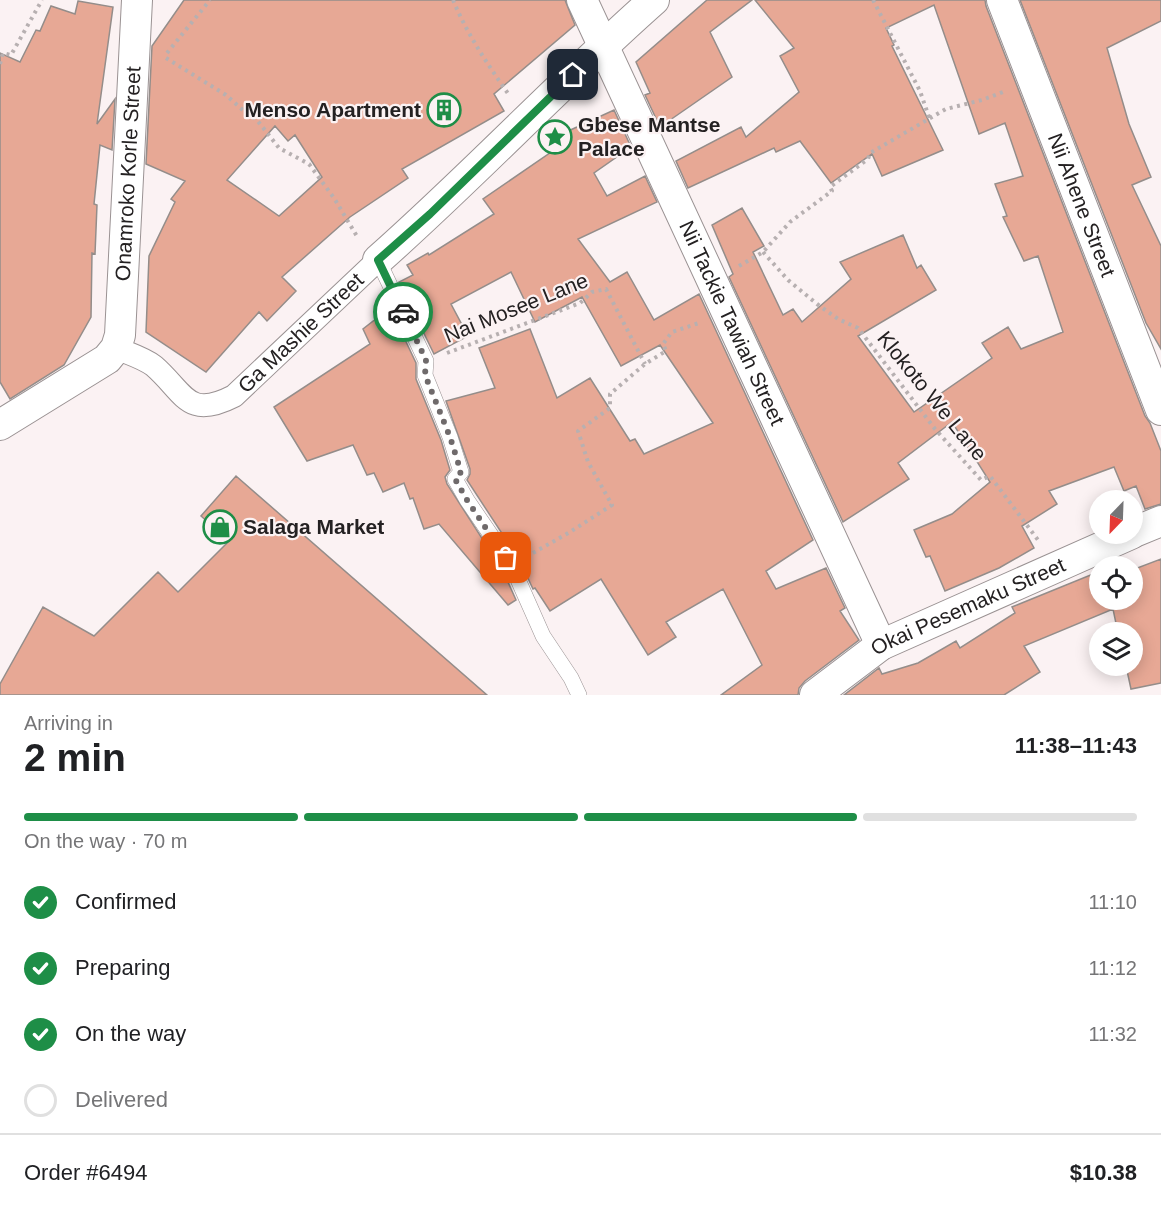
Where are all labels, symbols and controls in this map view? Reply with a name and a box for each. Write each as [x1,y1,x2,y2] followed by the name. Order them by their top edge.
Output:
[547,49,598,100] pin
[556,58,589,91] icon: home
[111,66,145,282] street label: Onamroko Korle Street
[426,92,462,128] building icon: Menso Apartment
[244,98,421,121] place label: Menso Apartment
[578,113,720,160] place label: Gbese Mantse Palace
[537,119,573,155] place icon: Gbese Mantse Palace
[1044,130,1120,280] street label: Nii Ahene Street
[675,217,789,429] street label: Nii Tackie Tawiah Street
[233,268,368,397] street label: Ga Mashie Street
[441,268,591,347] street label: Nai Mosee Lane
[373,282,433,342] courier
[387,296,420,329] icon: car
[873,326,992,465] street label: Klokoto We Lane
[1089,490,1143,544] north arrow
[1089,490,1143,676] map controls
[202,509,238,545] shop icon: Salaga Market
[243,515,384,538] place label: Salaga Market
[480,532,531,583] pin
[489,541,522,574] icon: bag
[866,553,1069,660] street label: Okai Pesemaku Street
[1089,556,1143,610] button: locate
[1089,622,1143,676] button: layers
[24,712,113,734] text: Arriving in
[1015,733,1137,758] text: 11:38–11:43
[24,736,126,779] text: 2 min
[24,830,187,852] text: On the way · 70 m
[24,886,57,919] icon: check
[75,889,176,914] text: Confirmed
[1088,891,1137,913] text: 11:10
[24,952,57,985] icon: check
[75,955,170,980] text: Preparing
[1088,957,1137,979] text: 11:12
[24,1018,57,1051] icon: check
[75,1021,186,1046] text: On the way
[1088,1023,1137,1045] text: 11:32
[75,1087,168,1112] text: Delivered
[24,1160,148,1185] text: Order #6494
[1070,1160,1137,1185] text: $10.38

